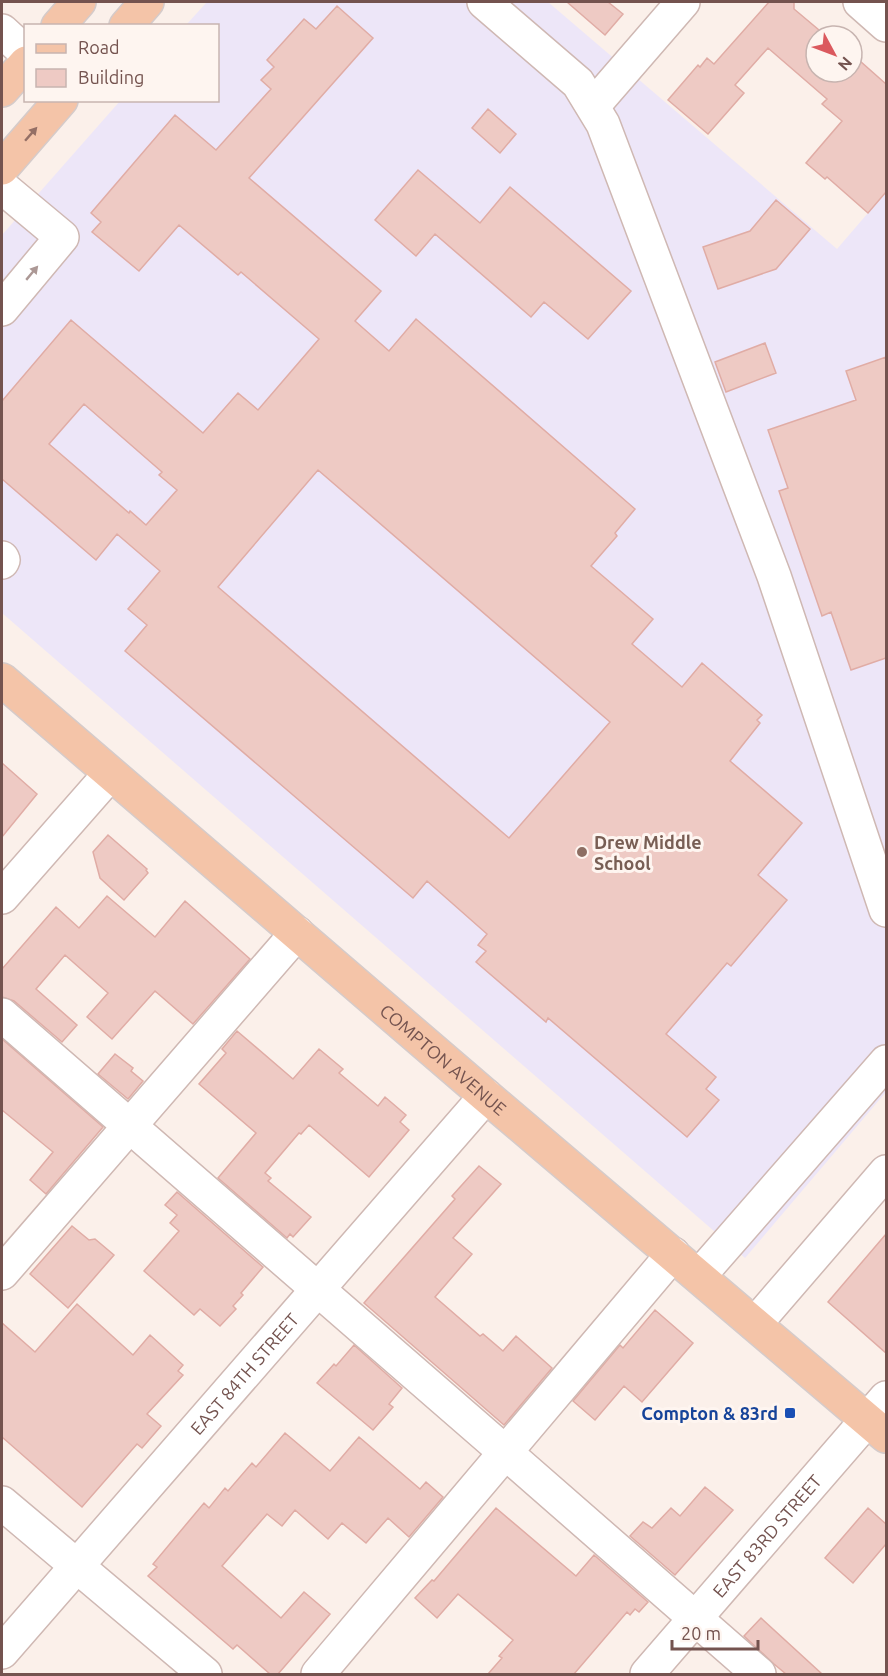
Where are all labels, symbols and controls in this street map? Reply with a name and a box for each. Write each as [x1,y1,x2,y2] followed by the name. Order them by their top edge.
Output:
[24,24,219,102] legend
[804,24,864,84] north arrow
[78,37,120,57] text: Road
[835,53,856,74] text: N
[78,67,144,87] text: Building
[24,127,37,142] one-way arrow
[25,266,38,281] one-way arrow
[594,832,702,873] place label: Drew Middle School
[575,845,589,859] marker: Drew Middle School
[376,1000,510,1119] street label: COMPTON AVENUE
[186,1309,302,1438] street label: EAST 84TH STREET
[641,1403,778,1423] place label: Compton & 83rd
[783,1406,797,1420] marker: Compton & 83rd
[708,1470,825,1601] street label: EAST 83RD STREET
[672,1613,758,1651] scale bar
[681,1623,721,1643] text: 20 m

